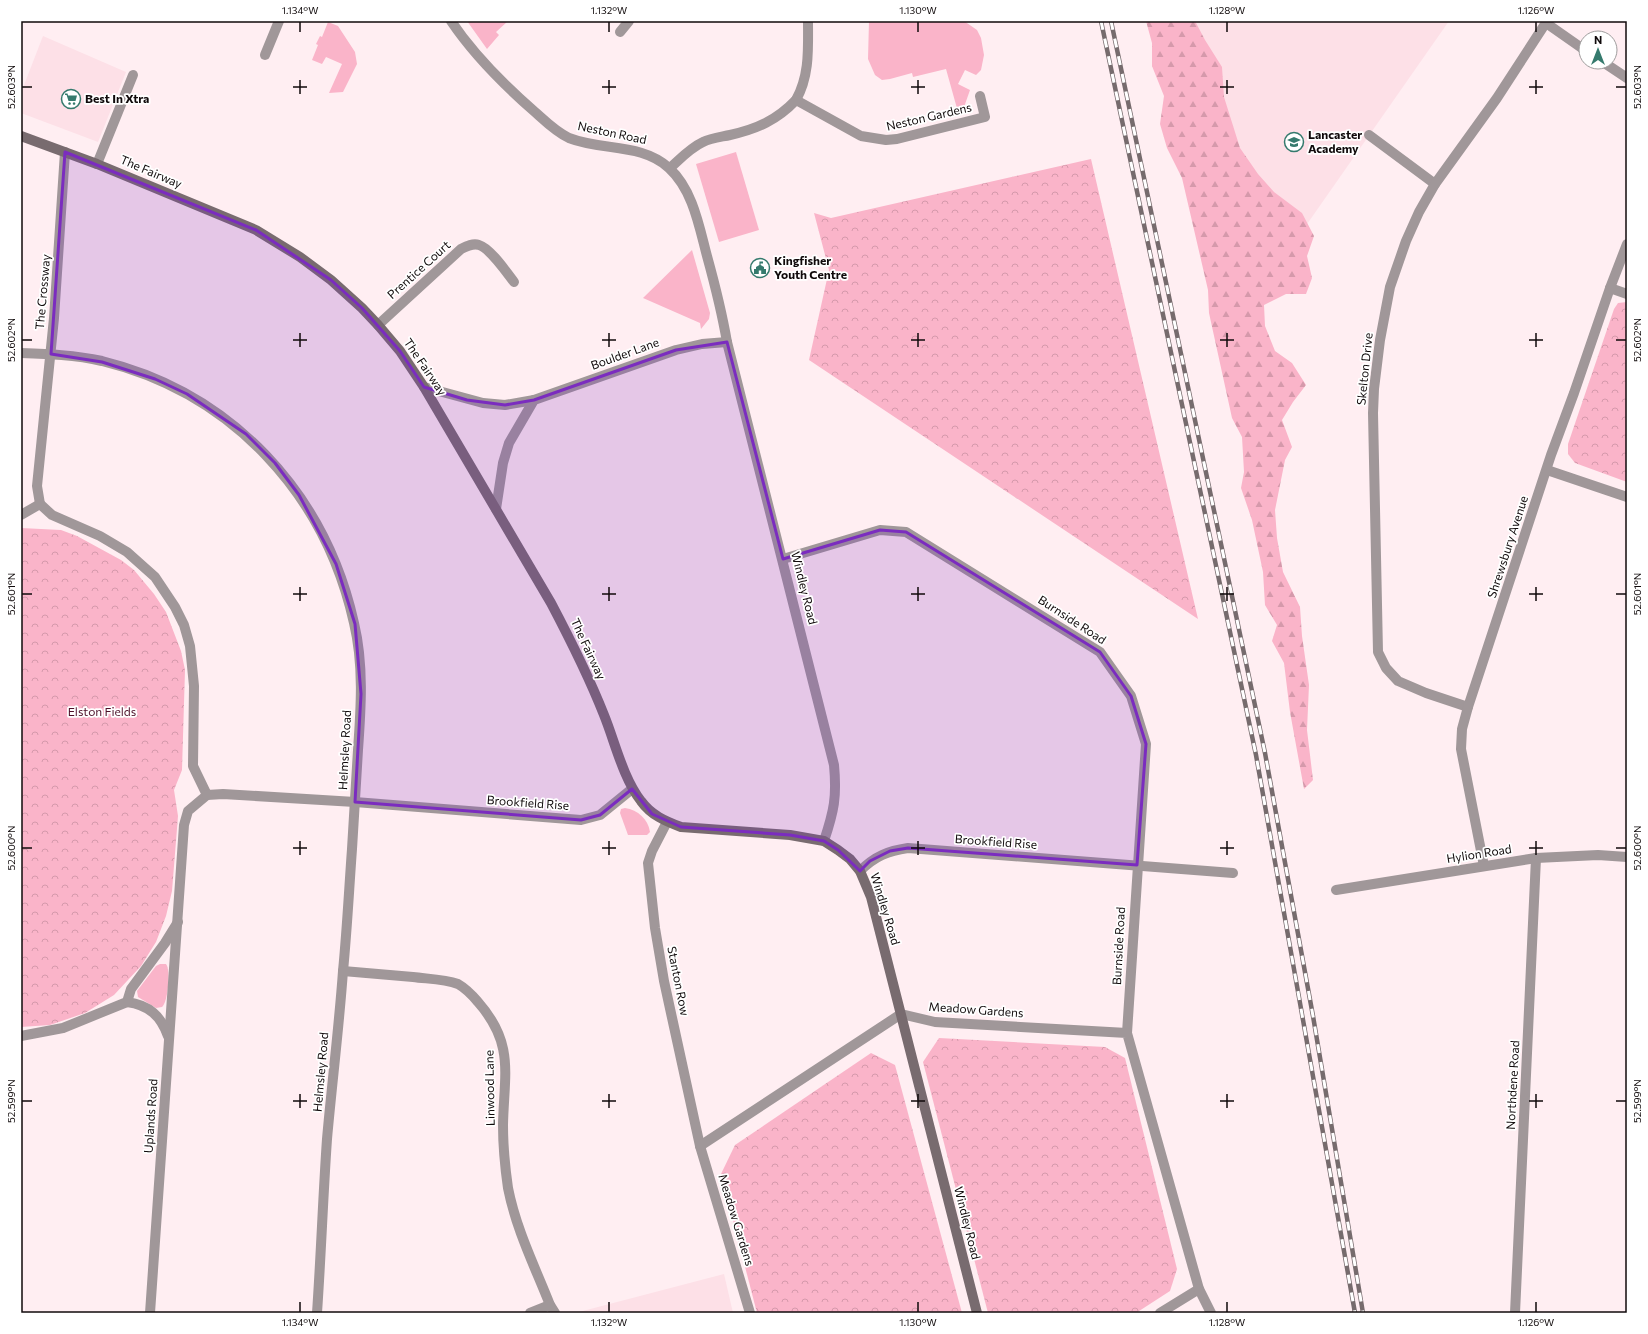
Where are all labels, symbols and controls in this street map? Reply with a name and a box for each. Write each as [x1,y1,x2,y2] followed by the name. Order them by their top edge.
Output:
[282,4,318,16] text: 1.134°W
[591,4,627,16] text: 1.132°W
[899,4,937,16] text: 1.130°W
[1209,4,1245,16] text: 1.128°W
[1518,4,1554,16] text: 1.126°W
[1578,30,1618,70] north arrow
[1594,33,1602,46] text: N
[5,65,17,109] text: 52.603°N
[1631,65,1643,109] text: 52.603°N
[60,88,82,110] supermarket icon: Best In Xtra
[85,91,149,105] place label: Best In Xtra
[885,99,973,133] street label: Neston Gardens
[577,118,648,146] street label: Neston Road
[1308,127,1362,155] place label: Lancaster Academy
[1283,131,1305,153] school or university icon: Lancaster Academy
[118,152,184,190] street label: The Fairway
[384,237,453,301] street label: Prentice Court
[774,253,847,281] place label: Kingfisher Youth Centre
[32,254,52,330] street label: The Crossway
[749,257,771,279] public building icon: Kingfisher Youth Centre
[5,318,17,362] text: 52.602°N
[1631,318,1643,362] text: 52.602°N
[1353,332,1375,406] street label: Skelton Drive
[589,334,661,372] street label: Boulder Lane
[402,335,450,398] street label: The Fairway
[1484,494,1530,600] street label: Shrewsbury Avenue
[789,550,821,626] street label: Windley Road
[5,573,17,615] text: 52.601°N
[1631,573,1643,615] text: 52.601°N
[1036,592,1109,646] street label: Burnside Road
[569,616,609,681] street label: The Fairway
[68,704,136,718] park label: Elston Fields
[335,710,353,790] street label: Helmsley Road
[486,792,570,812] street label: Brookfield Rise
[5,826,17,870] text: 52.600°N
[1631,826,1643,870] text: 52.600°N
[954,831,1038,851] street label: Brookfield Rise
[1445,841,1512,865] street label: Hylion Road
[868,871,904,947] street label: Windley Road
[1109,906,1127,985] street label: Burnside Road
[665,945,693,1017] street label: Stanton Row
[928,999,1024,1019] street label: Meadow Gardens
[310,1031,330,1112] street label: Helmsley Road
[1503,1040,1521,1130] street label: Northdene Road
[481,1050,497,1126] street label: Linwood Lane
[140,1078,160,1154] street label: Uplands Road
[5,1079,17,1123] text: 52.599°N
[1631,1079,1643,1123] text: 52.599°N
[716,1172,758,1267] street label: Meadow Gardens
[952,1185,984,1261] street label: Windley Road
[282,1316,318,1328] text: 1.134°W
[591,1316,627,1328] text: 1.132°W
[899,1316,937,1328] text: 1.130°W
[1209,1316,1245,1328] text: 1.128°W
[1518,1316,1554,1328] text: 1.126°W

